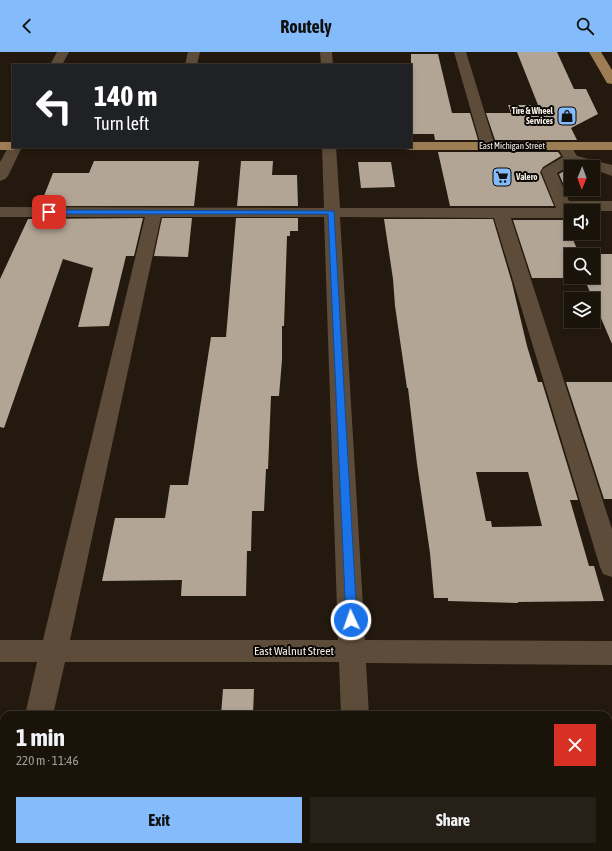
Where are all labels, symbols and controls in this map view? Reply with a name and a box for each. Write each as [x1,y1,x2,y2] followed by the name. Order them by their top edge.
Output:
[16,15,38,37] icon: back
[574,15,596,37] icon: search
[280,16,332,37] text: Routely
[28,80,80,132] icon: left
[94,80,157,112] text: 140 m
[556,105,578,127] shop icon: Tire & Wheel Services
[512,106,554,126] place label: Tire & Wheel Services
[94,113,149,134] text: Turn left
[479,141,545,151] street label: East Michigan Street
[564,160,600,196] north arrow
[564,160,600,328] map controls
[491,166,513,188] supermarket icon: Valero
[515,172,538,182] place label: Valero
[32,195,66,229] pin
[38,201,60,223] icon: arrive
[564,204,600,240] button: sound
[564,248,600,284] button: search
[564,292,600,328] button: layers
[330,599,372,641] position arrow
[254,644,335,658] street label: East Walnut Street
[16,724,65,751] text: 1 min
[554,724,596,766] button: close
[16,753,79,768] text: 220 m · 11:46
[16,797,302,843] button: Exit
[310,797,596,843] button: Share

